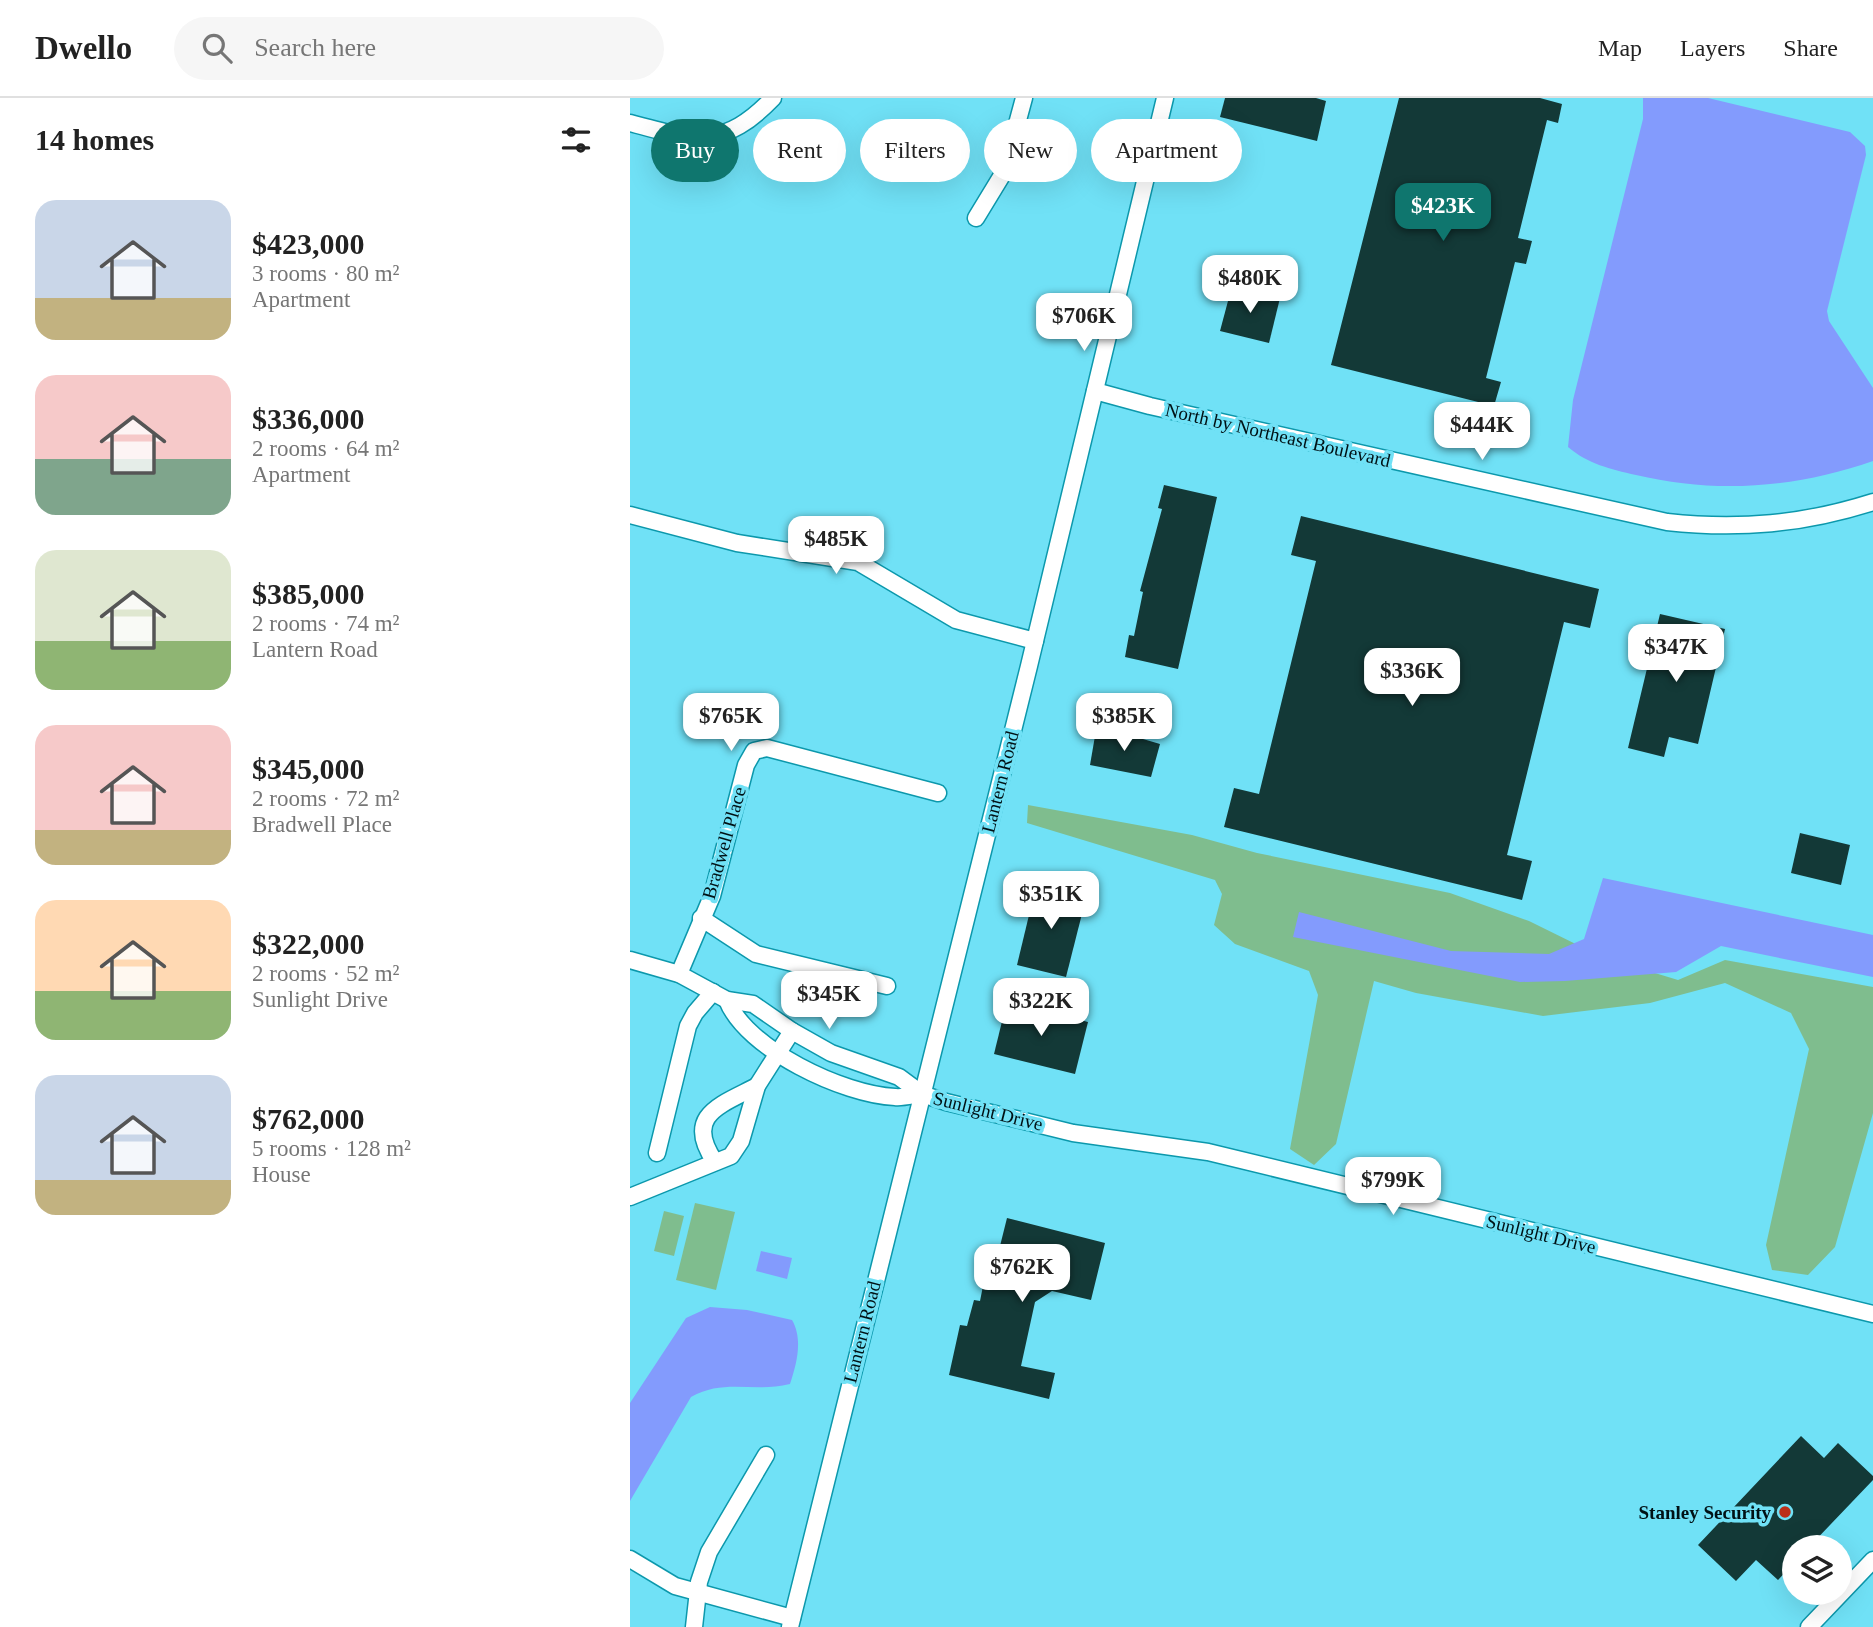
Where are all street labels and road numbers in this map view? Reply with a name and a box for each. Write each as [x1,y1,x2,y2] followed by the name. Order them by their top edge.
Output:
[1163,399,1393,471] street label: North by Northeast Boulevard
[977,729,1023,835] street label: Lantern Road
[698,785,750,901] street label: Bradwell Place
[931,1087,1045,1135] street label: Sunlight Drive
[1484,1210,1598,1258] street label: Sunlight Drive
[839,1279,885,1385] street label: Lantern Road

